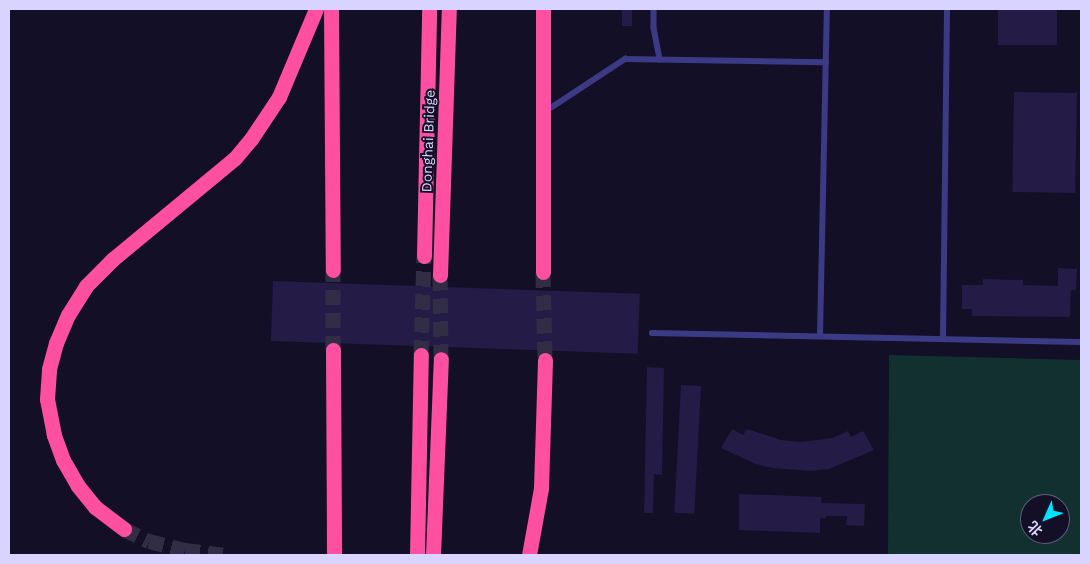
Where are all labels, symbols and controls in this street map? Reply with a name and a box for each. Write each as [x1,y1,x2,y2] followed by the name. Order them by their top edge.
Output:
[418,89,438,193] street label: Donghai Bridge
[1020,494,1070,544] north arrow
[1024,518,1046,539] text: 北

